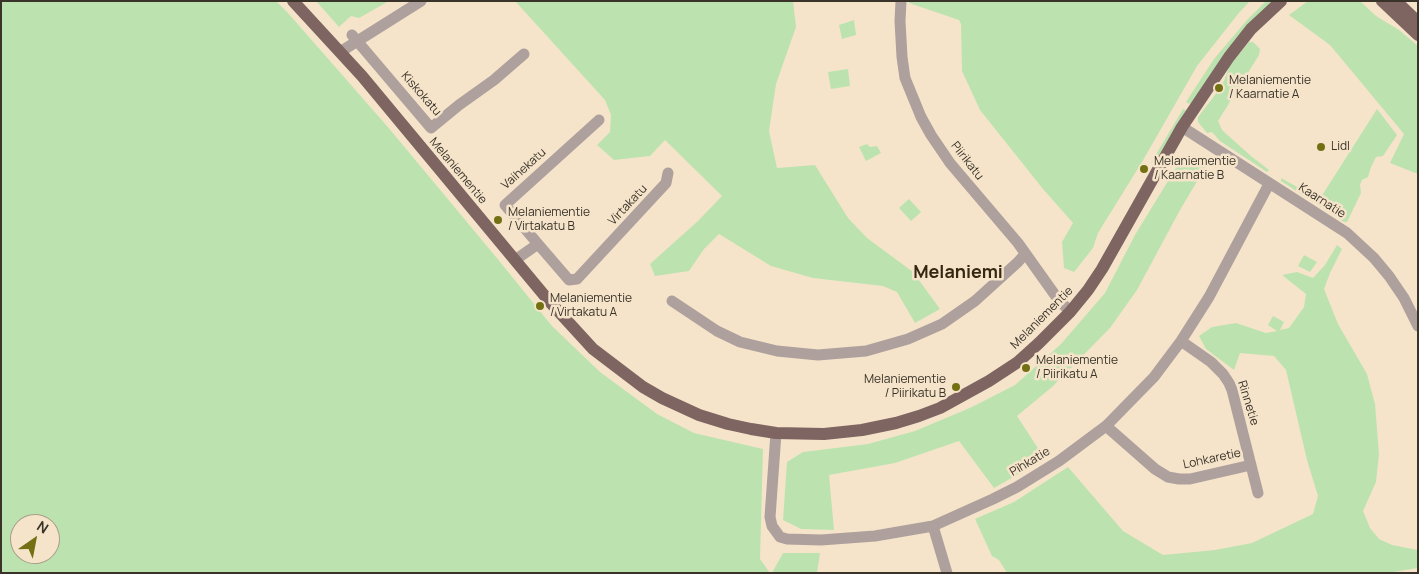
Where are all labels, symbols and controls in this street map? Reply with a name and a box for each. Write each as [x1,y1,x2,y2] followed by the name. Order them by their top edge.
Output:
[398,69,444,119] street label: Kiskokatu
[1229,74,1311,102] place label: Melaniementie / Kaarnatie A
[1213,82,1225,94] marker: Melaniementie / Kaarnatie A
[426,135,490,207] street label: Melaniementie
[948,139,986,183] street label: Piirikatu
[1331,140,1350,154] place label: Lidl
[1315,141,1327,153] marker: Lidl
[499,145,549,193] street label: Vaihekatu
[1154,155,1236,183] place label: Melaniementie / Kaarnatie B
[1138,163,1150,175] marker: Melaniementie / Kaarnatie B
[1296,180,1348,222] street label: Kaarnatie
[606,182,650,228] street label: Virtakatu
[508,206,590,234] place label: Melaniementie / Virtakatu B
[492,214,504,226] marker: Melaniementie / Virtakatu B
[913,262,1003,284] district label: Melaniemi
[1008,284,1076,352] street label: Melaniementie
[550,292,632,320] place label: Melaniementie / Virtakatu A
[534,300,546,312] marker: Melaniementie / Virtakatu A
[1036,354,1118,382] place label: Melaniementie / Piirikatu A
[1020,362,1032,374] marker: Melaniementie / Piirikatu A
[864,373,946,401] place label: Melaniementie / Piirikatu B
[1234,379,1262,427] street label: Rinnetie
[950,381,962,393] marker: Melaniementie / Piirikatu B
[1007,444,1053,480] street label: Pihkatie
[1182,446,1242,472] street label: Lohkaretie
[10,514,60,564] north arrow
[34,516,52,538] text: N

